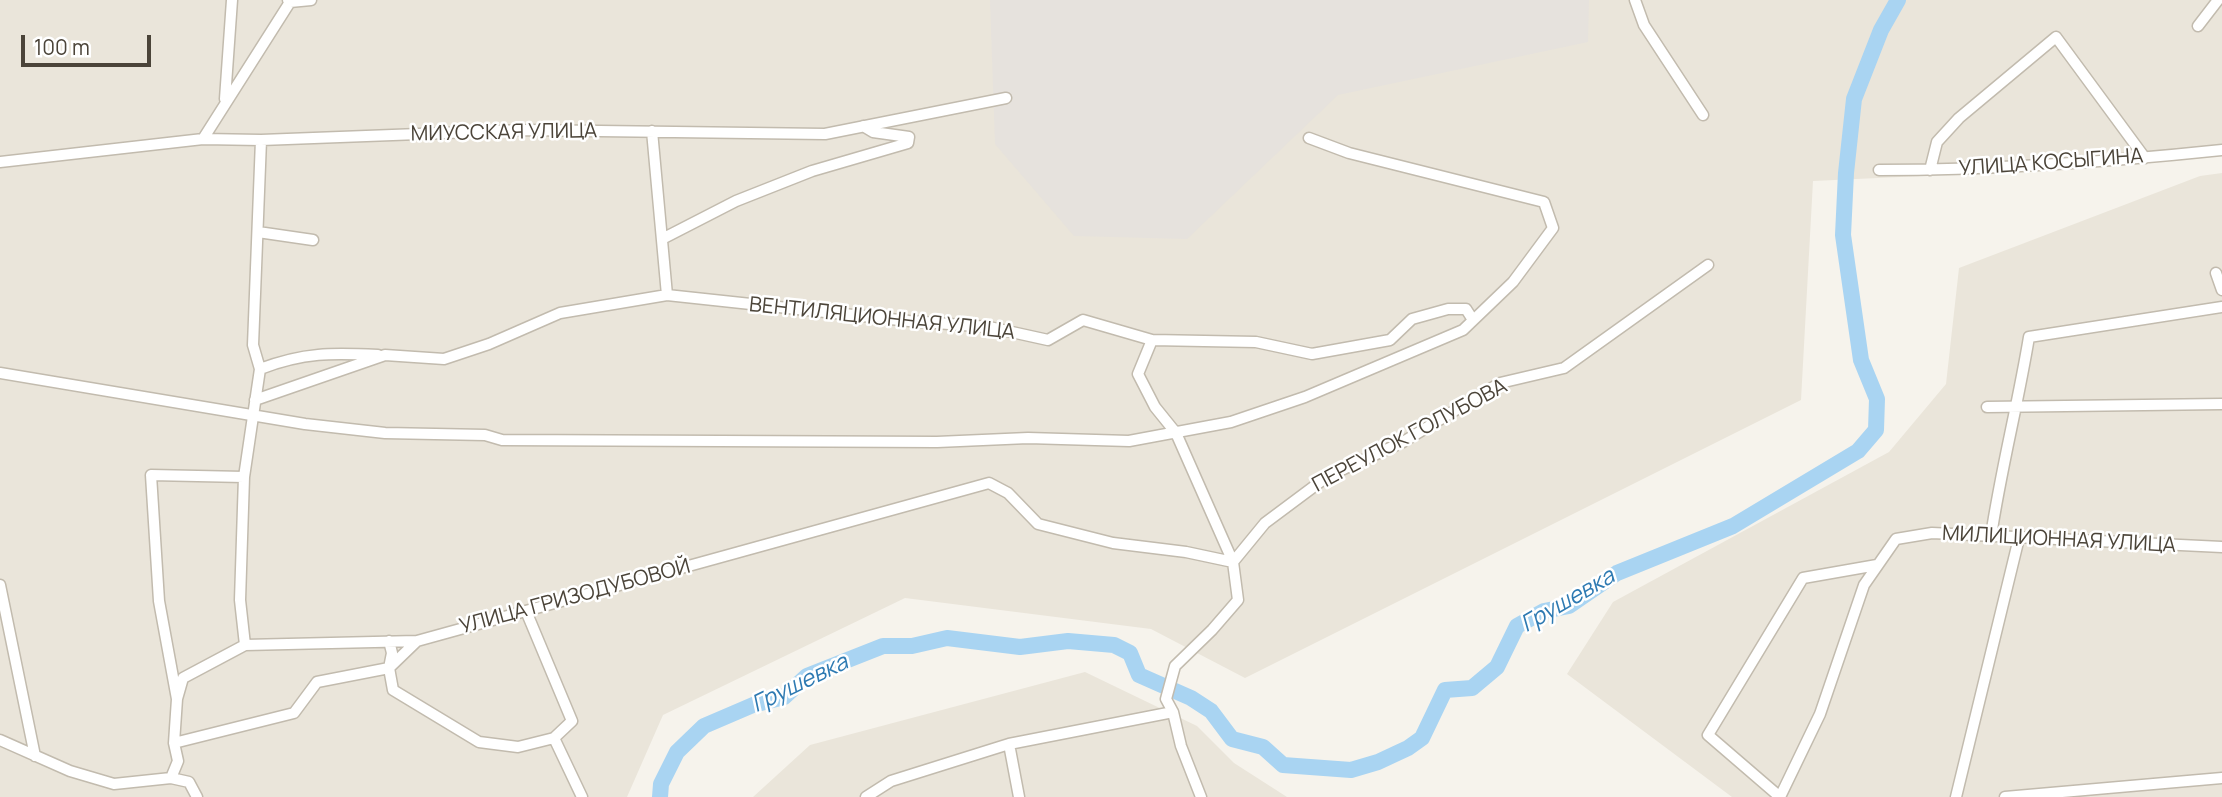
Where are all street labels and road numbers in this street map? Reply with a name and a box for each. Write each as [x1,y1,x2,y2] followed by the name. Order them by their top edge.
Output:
[411,119,597,147] street label: МИУССКАЯ УЛИЦА
[1958,144,2144,182] street label: УЛИЦА КОСЫГИНА
[748,293,1016,345] street label: ВЕНТИЛЯЦИОННАЯ УЛИЦА
[1308,374,1512,498] street label: ПЕРЕУЛОК ГОЛУБОВА
[1941,521,2177,559] street label: МИЛИЦИОННАЯ УЛИЦА
[457,554,693,640] street label: УЛИЦА ГРИЗОДУБОВОЙ

